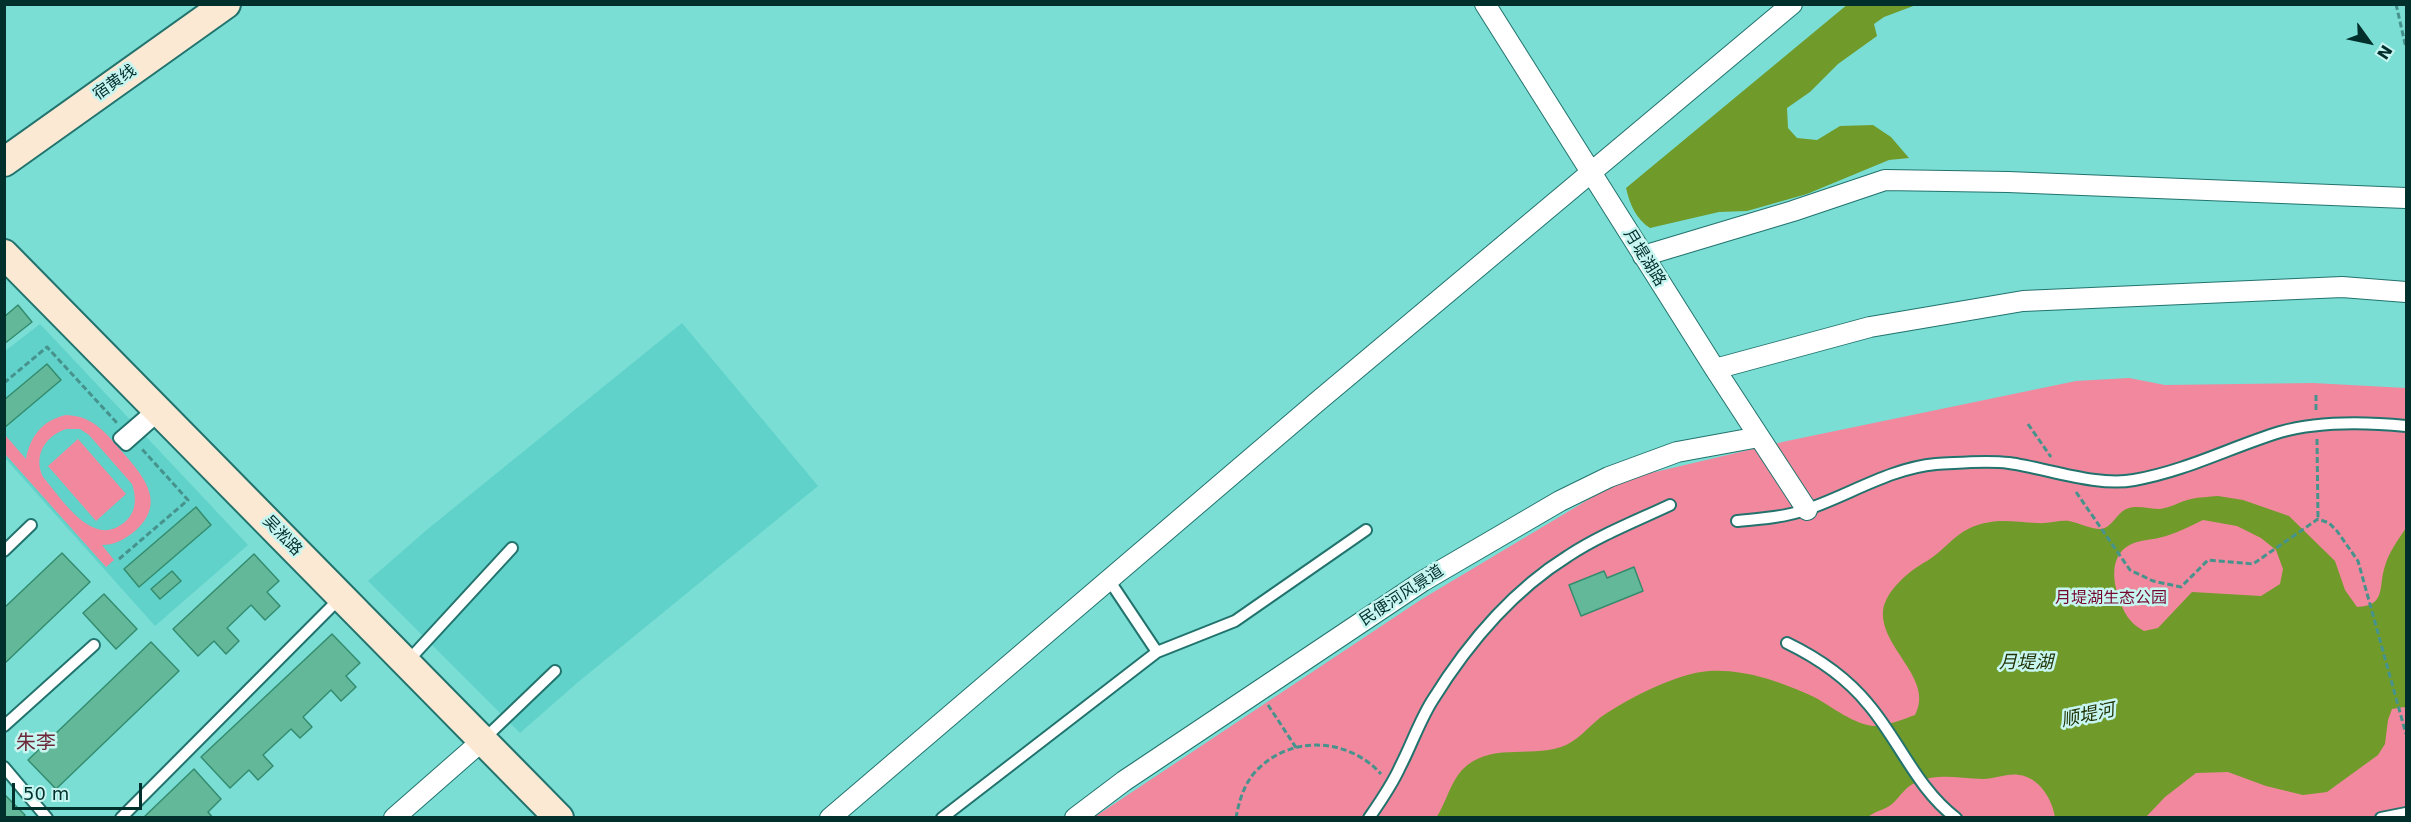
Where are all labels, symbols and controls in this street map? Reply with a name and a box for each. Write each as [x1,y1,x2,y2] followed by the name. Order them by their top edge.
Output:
[2339,12,2399,72] north arrow
[2373,41,2396,63] text: N
[90,61,140,105] street label: 宿黄线
[1619,226,1669,290] street label: 月堤湖路
[258,512,306,560] street label: 吴淞路
[1357,562,1447,630] street label: 民便河风景道
[2055,589,2167,609] park label: 月堤湖生态公园
[1999,652,2053,674] water label: 月堤湖
[2059,700,2117,732] water label: 顺堤河
[16,732,56,756] district label: 朱李
[15,771,146,809] scale bar
[23,783,69,804] text: 50 m

